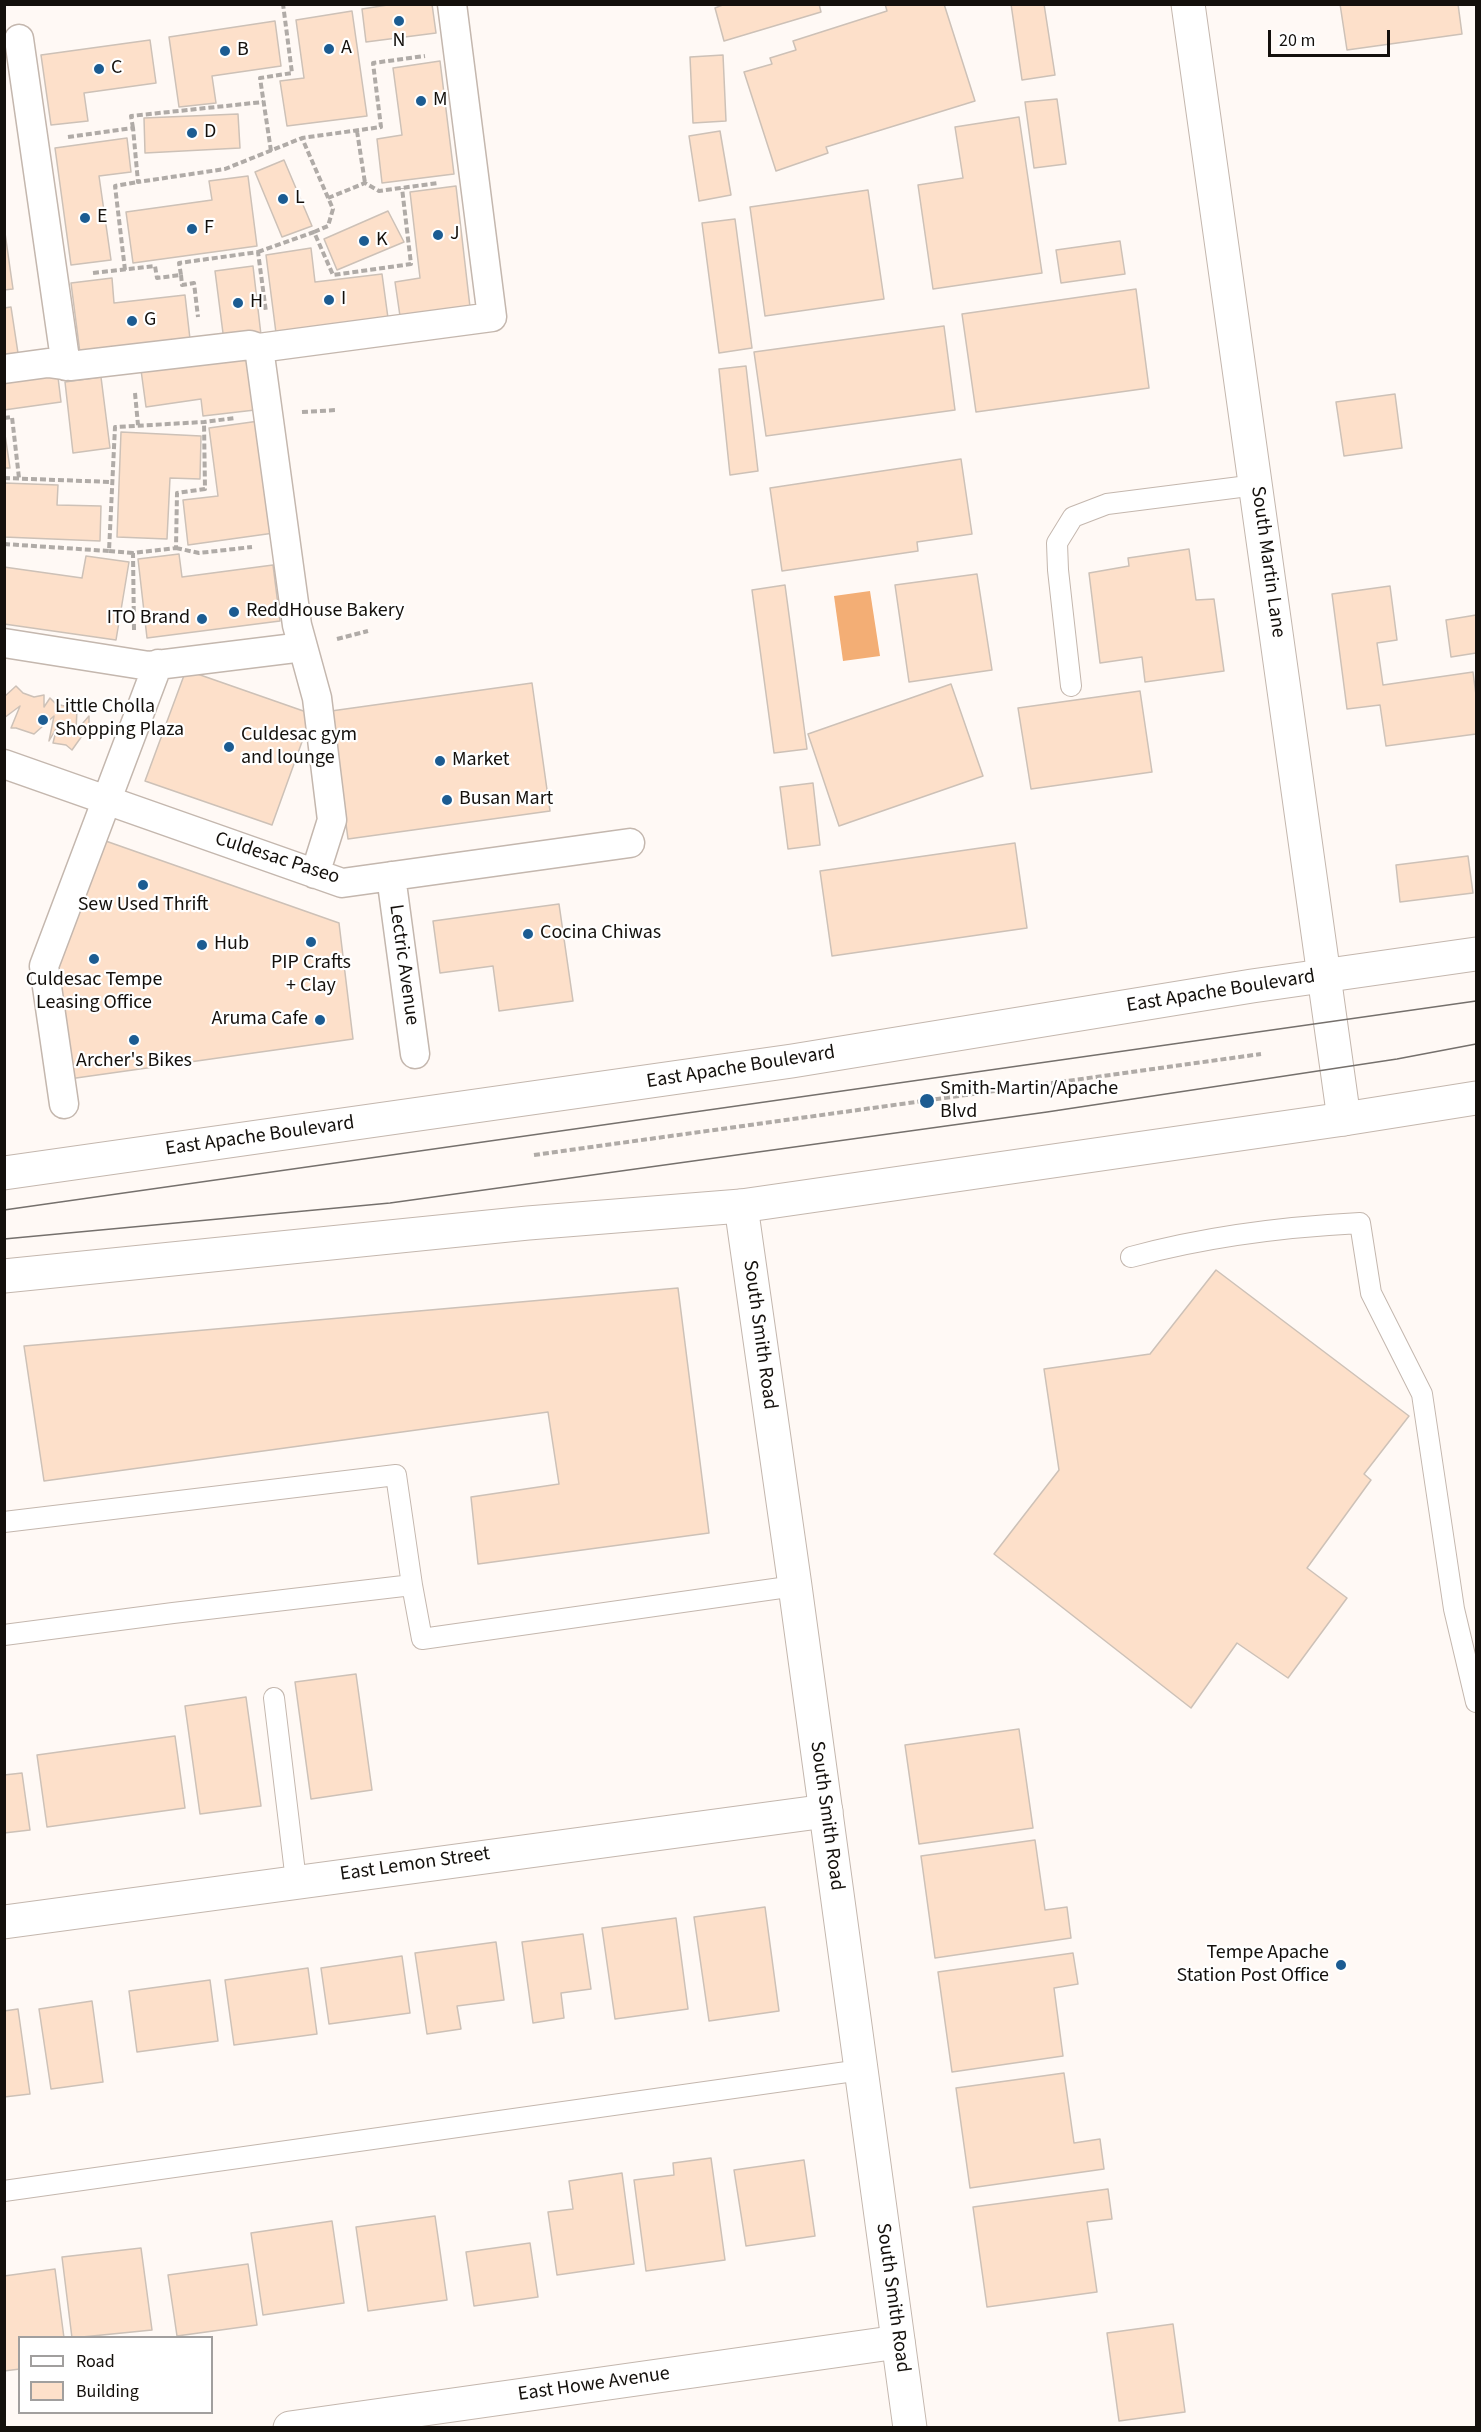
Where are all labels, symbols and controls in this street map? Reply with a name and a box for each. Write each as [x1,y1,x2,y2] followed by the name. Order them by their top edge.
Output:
[392,14,406,28] marker: N
[1271,18,1392,56] scale bar
[1279,28,1315,53] text: 20 m
[393,30,405,54] place label: N
[341,37,352,61] place label: A
[237,39,249,63] place label: B
[322,42,336,56] marker: A
[218,44,232,58] marker: B
[111,57,122,81] place label: C
[92,62,106,76] marker: C
[433,89,448,113] place label: M
[414,94,428,108] marker: M
[204,121,216,145] place label: D
[185,126,199,140] marker: D
[295,187,305,211] place label: L
[276,192,290,206] marker: L
[97,206,108,230] place label: E
[78,211,92,225] marker: E
[204,217,214,241] place label: F
[185,222,199,236] marker: F
[450,223,460,247] place label: J
[431,228,445,242] marker: J
[376,229,388,253] place label: K
[357,234,371,248] marker: K
[341,288,346,312] place label: I
[250,291,263,315] place label: H
[322,293,336,307] marker: I
[231,296,245,310] marker: H
[144,309,156,333] place label: G
[125,314,139,328] marker: G
[1244,485,1290,639] street label: South Martin Lane
[246,600,404,624] place label: ReddHouse Bakery
[227,605,241,619] marker: ReddHouse Bakery
[107,607,190,631] place label: ITO Brand
[195,612,209,626] marker: ITO Brand
[55,696,184,743] place label: Little Cholla Shopping Plaza
[36,713,50,727] marker: Little Cholla Shopping Plaza
[241,724,357,771] place label: Culdesac gym and lounge
[222,740,236,754] marker: Culdesac gym and lounge
[452,749,510,773] place label: Market
[433,754,447,768] marker: Market
[459,788,553,812] place label: Busan Mart
[440,793,454,807] marker: Busan Mart
[212,828,342,890] street label: Culdesac Paseo
[136,878,150,892] marker: Sew Used Thrift
[78,894,208,918] place label: Sew Used Thrift
[383,903,423,1027] street label: Lectric Avenue
[540,922,661,946] place label: Cocina Chiwas
[521,927,535,941] marker: Cocina Chiwas
[214,933,249,957] place label: Hub
[304,935,318,949] marker: PIP Crafts + Clay
[195,938,209,952] marker: Hub
[87,952,101,966] marker: Culdesac Tempe Leasing Office
[271,952,351,999] place label: PIP Crafts + Clay
[1125,965,1317,1019] street label: East Apache Boulevard
[26,969,162,1016] place label: Culdesac Tempe Leasing Office
[212,1008,308,1032] place label: Aruma Cafe
[313,1013,327,1027] marker: Aruma Cafe
[127,1033,141,1047] marker: Archer's Bikes
[645,1041,837,1095] street label: East Apache Boulevard
[76,1050,192,1074] place label: Archer's Bikes
[940,1078,1118,1125] place label: Smith-Martin/Apache Blvd
[918,1092,936,1110] marker: Smith-Martin/Apache Blvd
[164,1112,356,1162] street label: East Apache Boulevard
[737,1259,781,1411] street label: South Smith Road
[804,1740,848,1892] street label: South Smith Road
[338,1843,492,1887] street label: East Lemon Street
[1176,1942,1329,1989] place label: Tempe Apache Station Post Office
[1334,1958,1348,1972] marker: Tempe Apache Station Post Office
[870,2222,914,2374] street label: South Smith Road
[18,2336,213,2414] legend
[76,2349,115,2374] text: Road
[517,2362,671,2408] street label: East Howe Avenue
[76,2379,139,2404] text: Building

